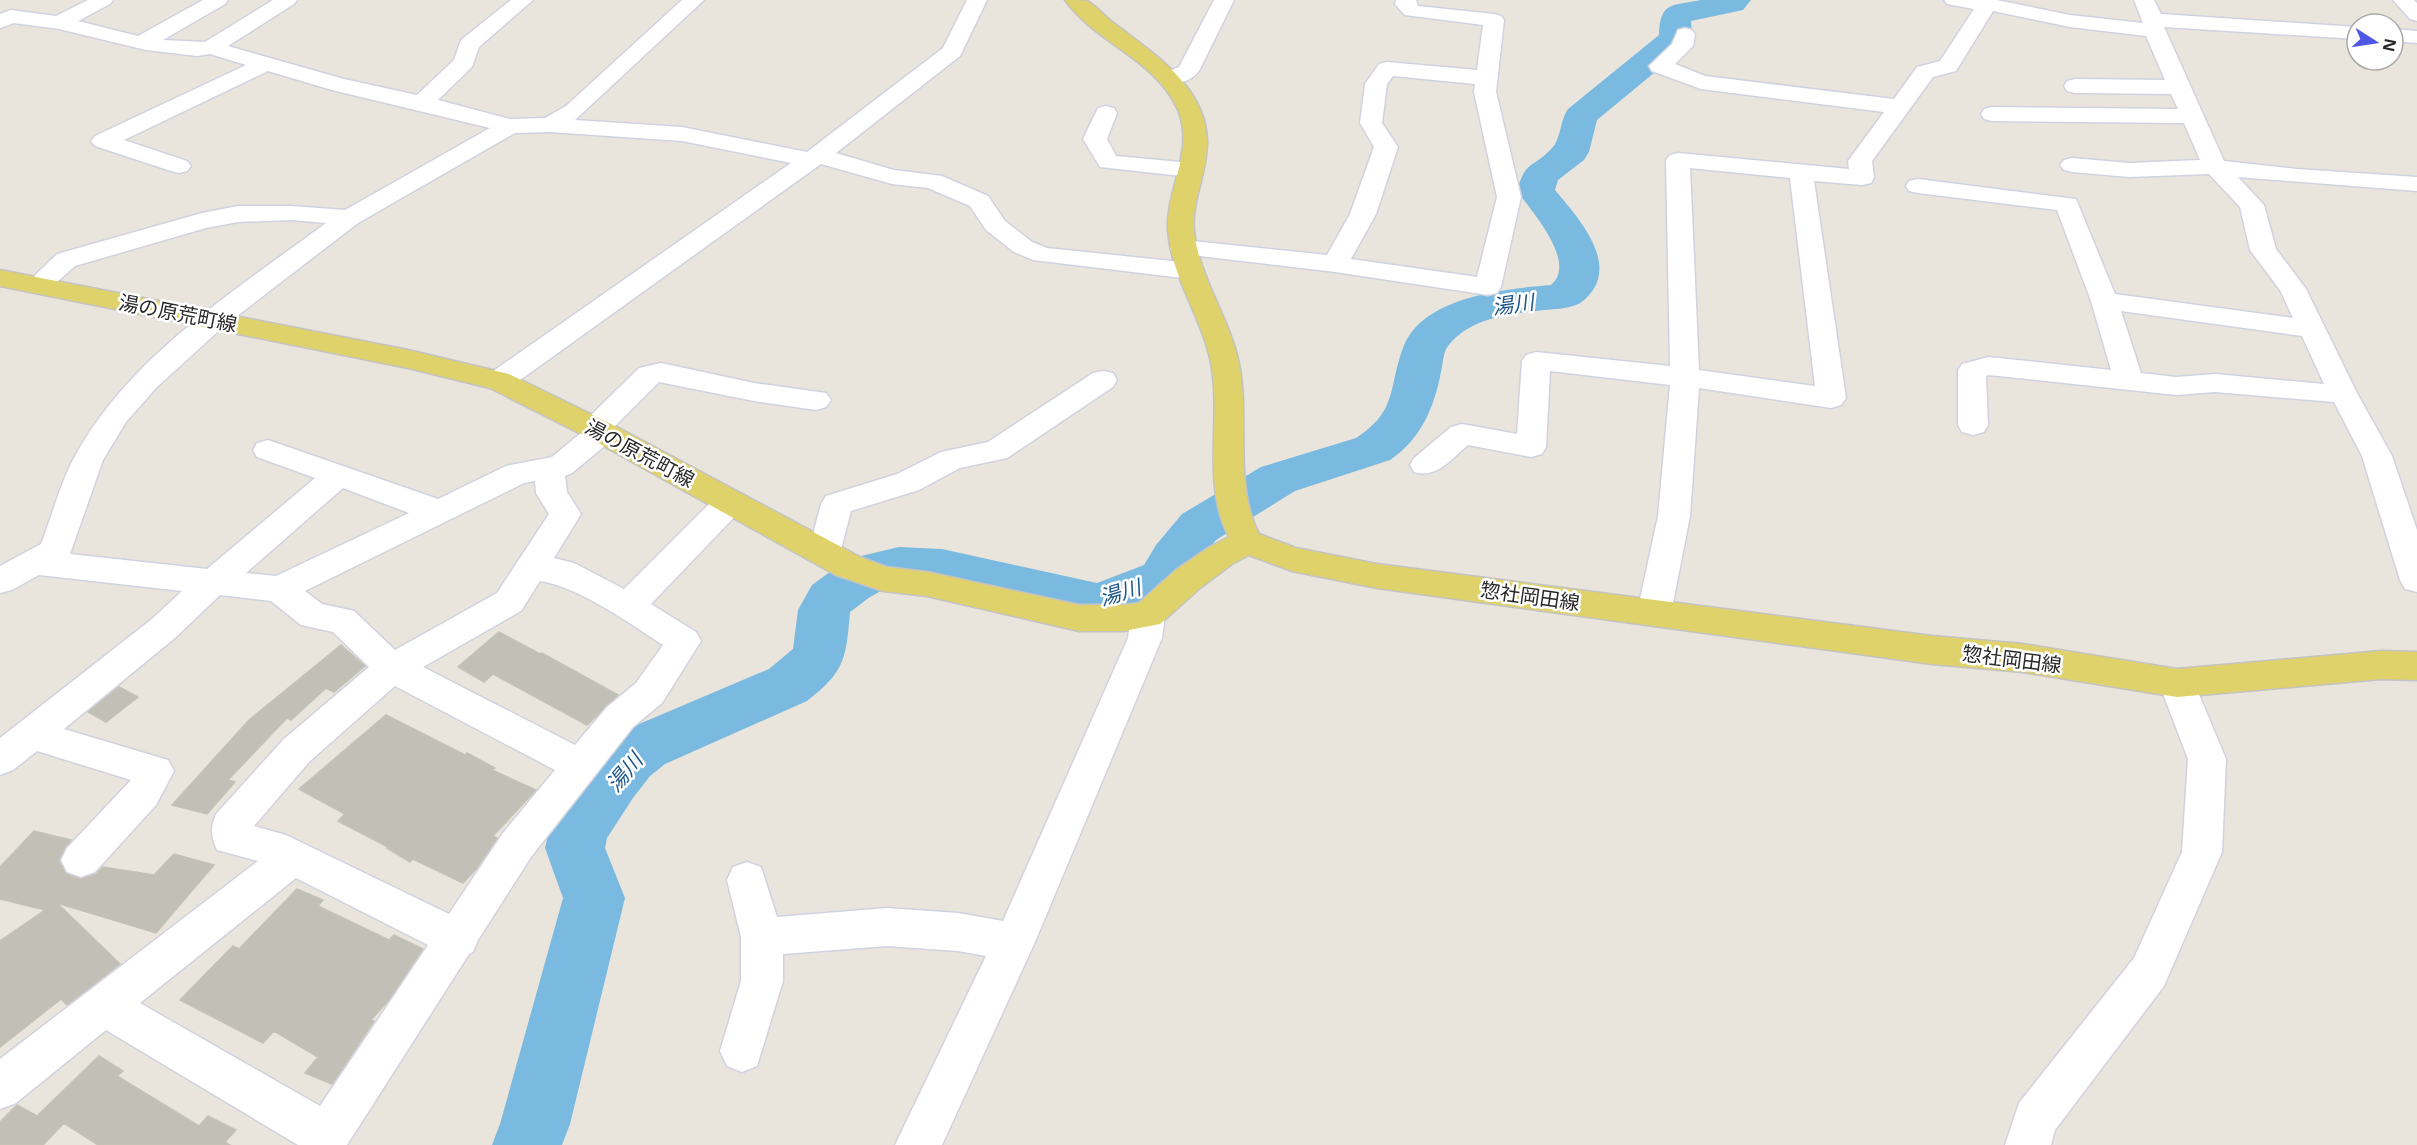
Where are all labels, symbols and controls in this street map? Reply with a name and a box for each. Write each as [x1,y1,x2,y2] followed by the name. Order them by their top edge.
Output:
[2345,12,2405,72] north arrow
[2378,36,2402,54] text: N
[1490,287,1538,321] water label: 湯川
[117,288,239,338] street label: 湯の原荒町線
[581,413,699,493] street label: 湯の原荒町線
[1096,572,1146,612] water label: 湯川
[1479,576,1581,616] street label: 惣社岡田線
[1961,640,2063,678] street label: 惣社岡田線
[600,745,650,797] water label: 湯川

